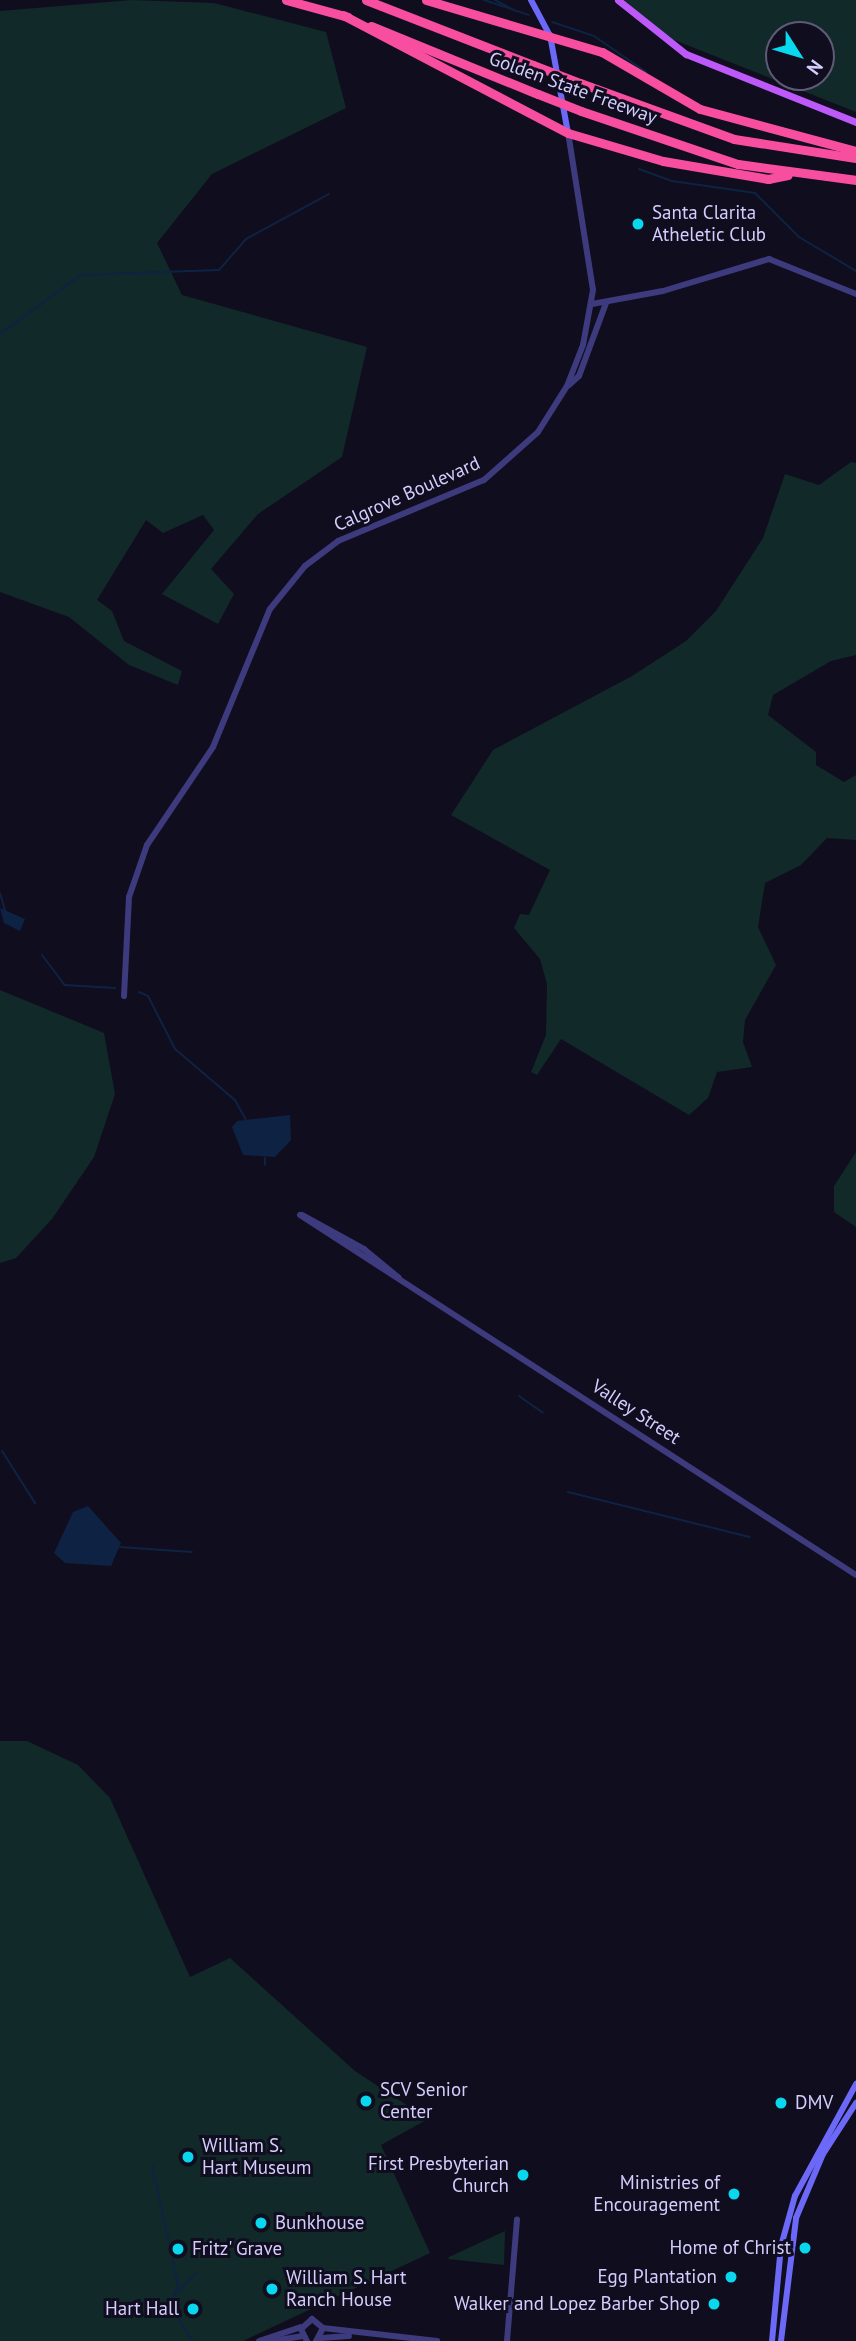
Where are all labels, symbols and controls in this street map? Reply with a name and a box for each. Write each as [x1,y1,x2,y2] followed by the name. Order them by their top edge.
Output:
[765,21,835,91] north arrow
[486,47,660,129] street label: Golden State Freeway
[802,55,829,80] text: N
[652,202,767,246] place label: Santa Clarita Atheletic Club
[630,216,646,232] marker: Santa Clarita Atheletic Club
[330,452,484,536] street label: Calgrove Boulevard
[587,1375,685,1449] street label: Valley Street
[380,2079,468,2123] place label: SCV Senior Center
[795,2092,833,2114] place label: DMV
[358,2093,374,2109] marker: SCV Senior Center
[773,2095,789,2111] marker: DMV
[202,2135,311,2179] place label: William S. Hart Museum
[180,2149,196,2165] marker: William S. Hart Museum
[368,2153,509,2197] place label: First Presbyterian Church
[515,2167,531,2183] marker: First Presbyterian Church
[593,2172,720,2216] place label: Ministries of Encouragement
[726,2186,742,2202] marker: Ministries of Encouragement
[275,2212,364,2234] place label: Bunkhouse
[253,2215,269,2231] marker: Bunkhouse
[670,2237,791,2259] place label: Home of Christ
[192,2238,284,2260] place label: Fritz' Grave
[797,2240,813,2256] marker: Home of Christ
[170,2241,186,2257] marker: Fritz' Grave
[597,2266,717,2288] place label: Egg Plantation
[286,2267,408,2311] place label: William S. Hart Ranch House
[723,2269,739,2285] marker: Egg Plantation
[264,2281,280,2297] marker: William S. Hart Ranch House
[453,2293,700,2315] place label: Walker and Lopez Barber Shop
[706,2296,722,2312] marker: Walker and Lopez Barber Shop
[105,2298,179,2320] place label: Hart Hall
[185,2301,201,2317] marker: Hart Hall

